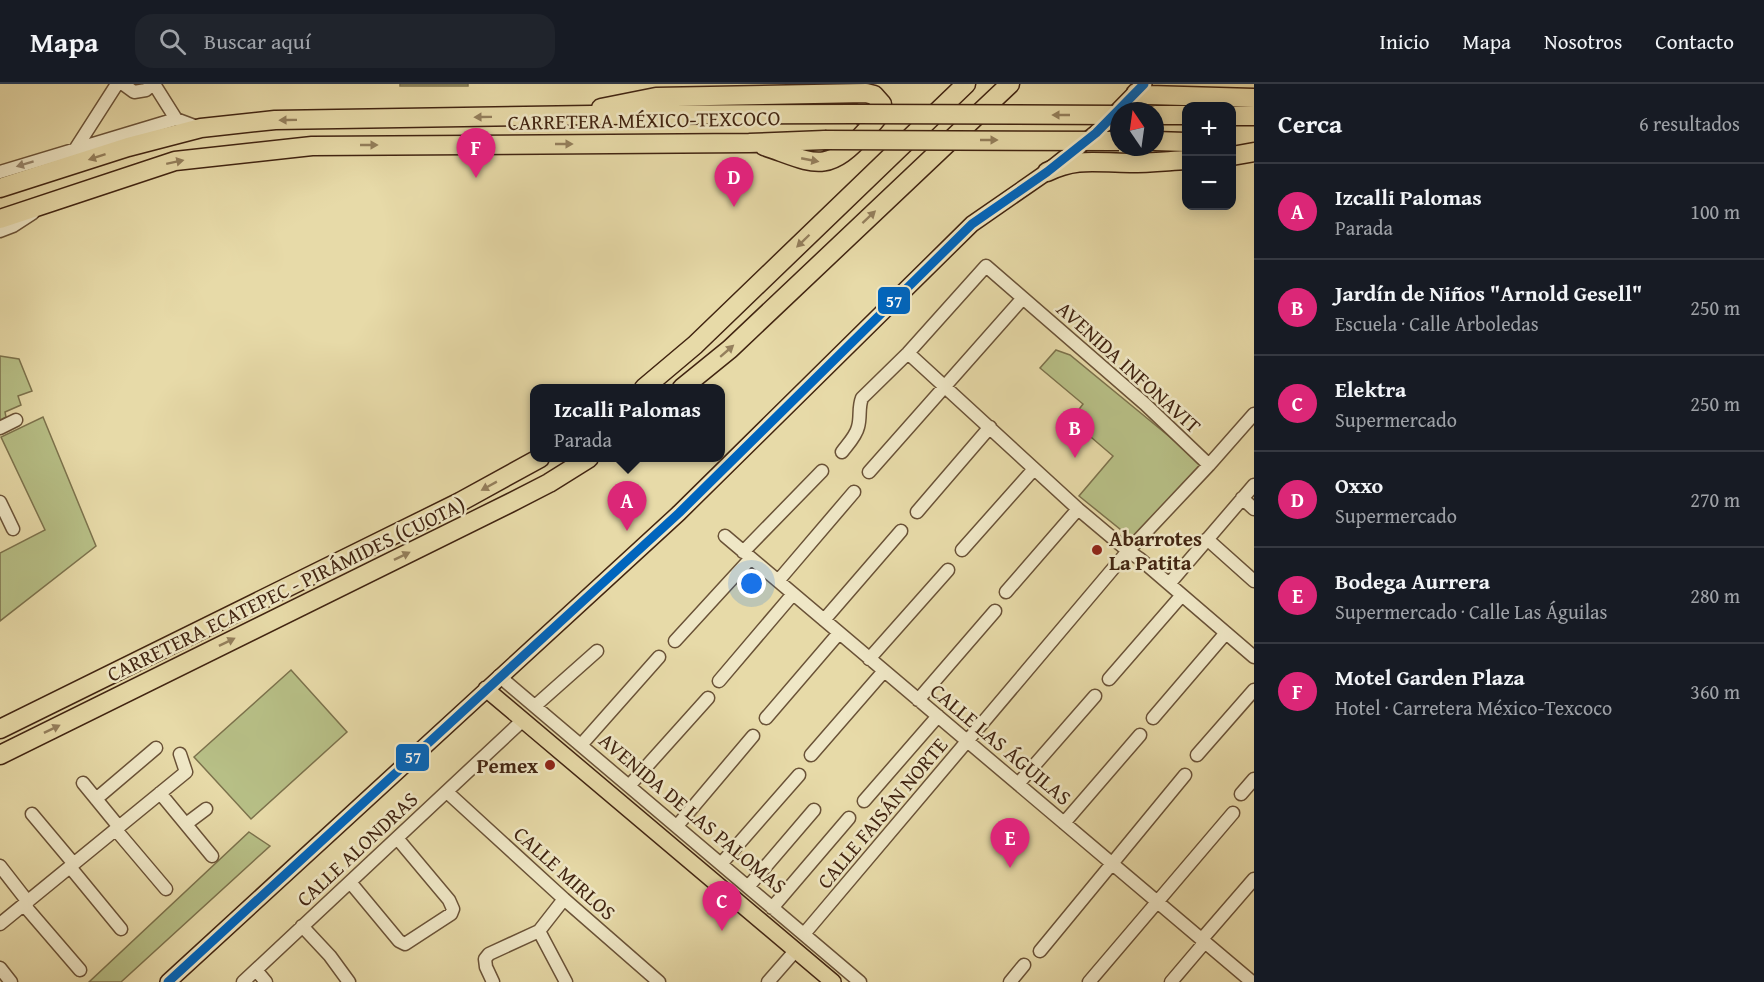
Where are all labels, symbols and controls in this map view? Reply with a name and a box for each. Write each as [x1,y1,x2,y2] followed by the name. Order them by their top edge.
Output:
[135,14,555,68] search box
[30,21,99,62] text: Mapa
[156,25,189,58] icon: search
[204,25,311,57] text: Buscar aquí
[1380,26,1430,57] text: Inicio
[1463,26,1511,57] text: Mapa
[1544,26,1622,57] text: Nosotros
[1655,26,1734,57] text: Contacto
[507,102,781,138] street label: CARRETERA MÉXICO-TEXCOCO
[1110,102,1164,156] north arrow
[1182,102,1236,210] map controls
[1182,102,1236,156] button: +
[1278,104,1342,143] text: Cerca
[1639,109,1740,138] text: 6 resultados
[1051,110,1070,120] one-way arrow
[473,112,492,122] one-way arrow
[278,115,297,125] one-way arrow
[456,128,496,178] pin: F
[979,135,998,145] one-way arrow
[555,139,574,149] one-way arrow
[360,140,379,150] one-way arrow
[88,153,106,162] one-way arrow
[801,156,820,165] one-way arrow
[1182,156,1236,210] button: −
[166,157,185,166] one-way arrow
[714,158,754,207] pin: D
[16,160,34,170] one-way arrow
[1335,181,1482,213] text: Izcalli Palomas
[1291,197,1304,226] text: A
[1690,197,1740,226] text: 100 m
[862,211,876,225] one-way arrow
[1335,213,1393,242] text: Parada
[796,234,810,248] one-way arrow
[1335,277,1642,309] text: Jardín de Niños "Arnold Gesell"
[877,286,911,315] line badge: 57
[886,289,902,313] text: 57
[1291,293,1304,322] text: B
[1690,293,1740,322] text: 250 m
[1050,294,1208,441] street label: AVENIDA INFONAVIT
[1335,309,1539,338] text: Escuela · Calle Arboledas
[719,345,734,358] one-way arrow
[1335,373,1406,405] text: Elektra
[530,384,725,462] popup
[1292,389,1303,418] text: C
[1690,389,1740,418] text: 250 m
[554,393,701,425] text: Izcalli Palomas
[1335,405,1457,434] text: Supermercado
[1056,408,1094,458] pin: B
[554,425,612,454] text: Parada
[1335,469,1383,501] text: Oxxo
[480,481,497,491] one-way arrow
[608,482,646,531] pin: A
[1291,485,1304,514] text: D
[1690,485,1740,514] text: 270 m
[102,489,470,689] street label: CARRETERA ECATEPEC - PIRÁMIDES (CUOTA)
[1335,501,1457,530] text: Supermercado
[1109,523,1202,578] place label: Abarrotes La Patita
[1090,543,1104,557] marker: Abarrotes La Patita
[394,552,411,561] one-way arrow
[1335,565,1490,597] text: Bodega Aurrera
[737,569,766,598] your location
[1292,581,1303,610] text: E
[1690,581,1740,610] text: 280 m
[1335,597,1607,626] text: Supermercado · Calle Las Águilas
[219,638,236,647] one-way arrow
[1335,661,1525,693] text: Motel Garden Plaza
[924,676,1078,812] street label: CALLE LAS ÁGUILAS
[1292,677,1303,706] text: F
[1690,677,1740,706] text: 360 m
[1335,693,1612,722] text: Hotel · Carretera México-Texcoco
[44,724,61,733] one-way arrow
[592,725,794,901] street label: AVENIDA DE LAS PALOMAS
[809,730,955,895] street label: CALLE FAISÁN NORTE
[395,743,430,772] line badge: 57
[405,745,421,769] text: 57
[476,750,538,781] place label: Pemex
[543,758,557,772] marker: Pemex
[289,784,425,914] street label: CALLE ALONDRAS
[990,818,1030,868] pin: E
[507,819,623,927] street label: CALLE MIRLOS
[702,882,742,931] pin: C

